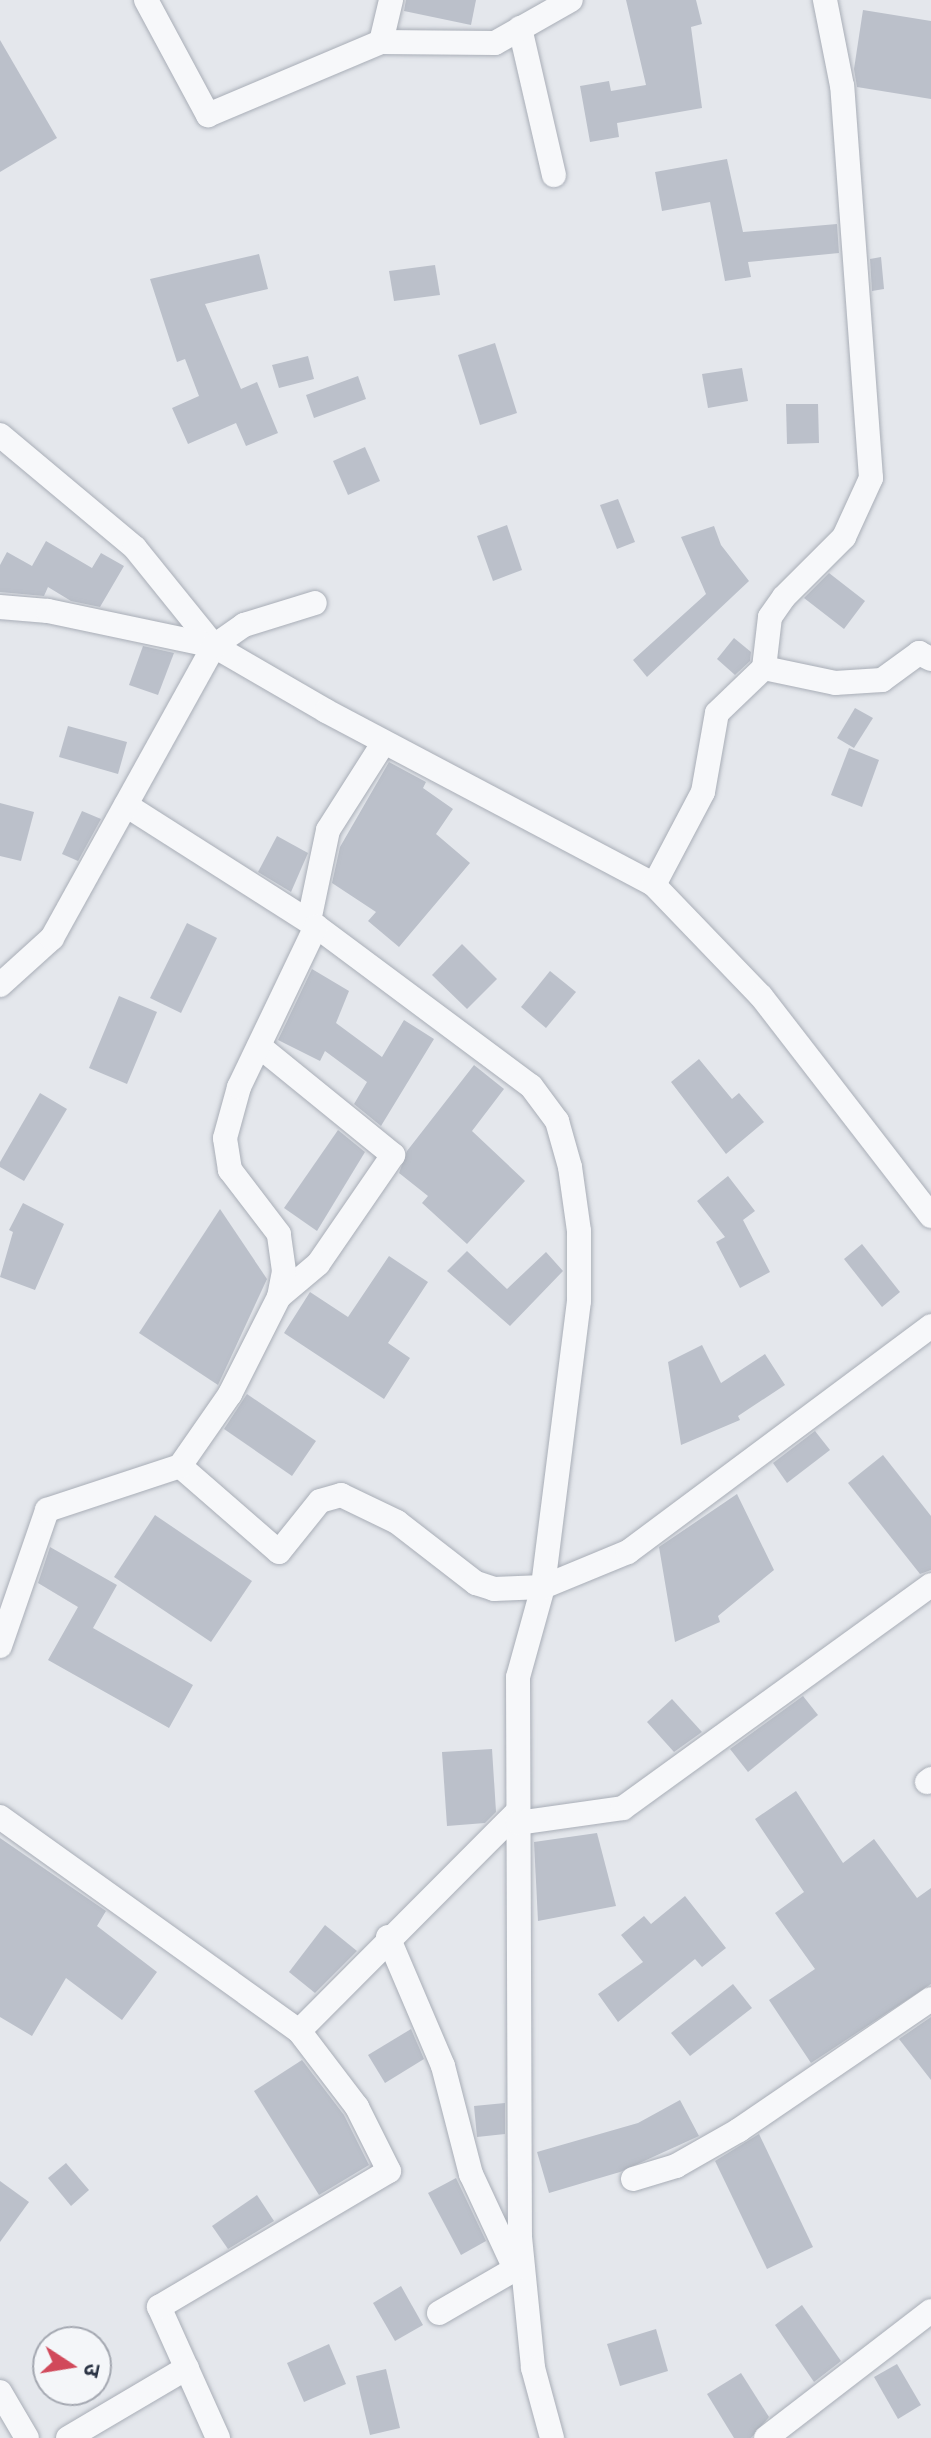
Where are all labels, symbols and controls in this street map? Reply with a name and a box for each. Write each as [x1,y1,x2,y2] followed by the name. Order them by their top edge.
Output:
[32,2326,112,2406] north arrow
[79,2362,108,2380] text: उ

